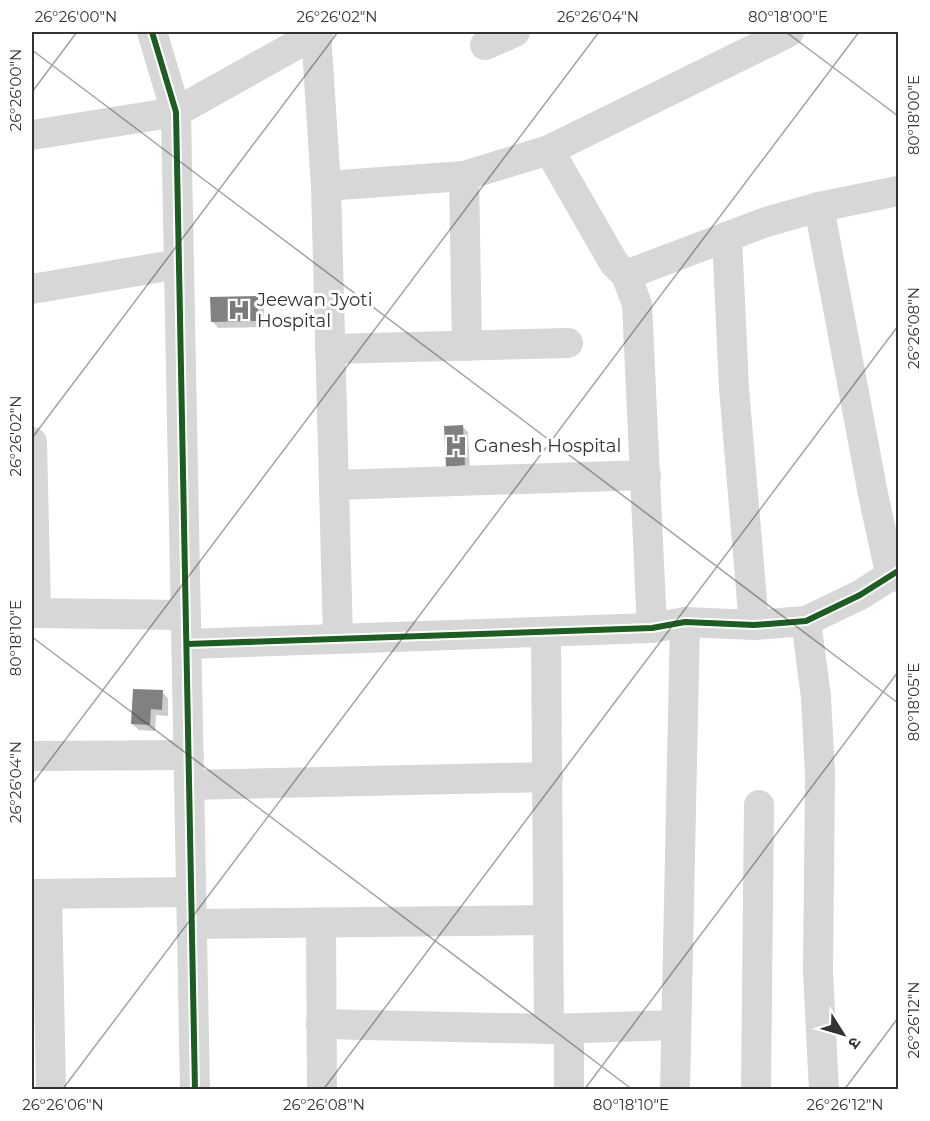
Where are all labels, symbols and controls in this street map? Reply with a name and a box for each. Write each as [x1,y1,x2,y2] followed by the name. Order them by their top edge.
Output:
[35,7,117,26] text: 26°26'00"N
[297,7,377,26] text: 26°26'02"N
[557,7,639,26] text: 26°26'04"N
[748,7,828,26] text: 80°18'00"E
[6,49,25,131] text: 26°26'00"N
[904,75,923,155] text: 80°18'00"E
[904,287,923,369] text: 26°26'08"N
[256,289,373,332] place label: Jeewan Jyoti Hospital
[226,297,252,323] hospital icon: Jeewan Jyoti Hospital
[6,396,25,476] text: 26°26'02"N
[443,433,469,459] hospital icon: Ganesh Hospital
[474,435,621,457] place label: Ganesh Hospital
[6,600,25,676] text: 80°18'10"E
[904,663,923,741] text: 80°18'05"E
[6,741,25,823] text: 26°26'04"N
[904,981,923,1059] text: 26°26'12"N
[813,1004,873,1064] north arrow
[844,1033,865,1053] text: उ
[22,1095,104,1114] text: 26°26'06"N
[283,1095,365,1114] text: 26°26'08"N
[593,1095,669,1114] text: 80°18'10"E
[806,1095,884,1114] text: 26°26'12"N

